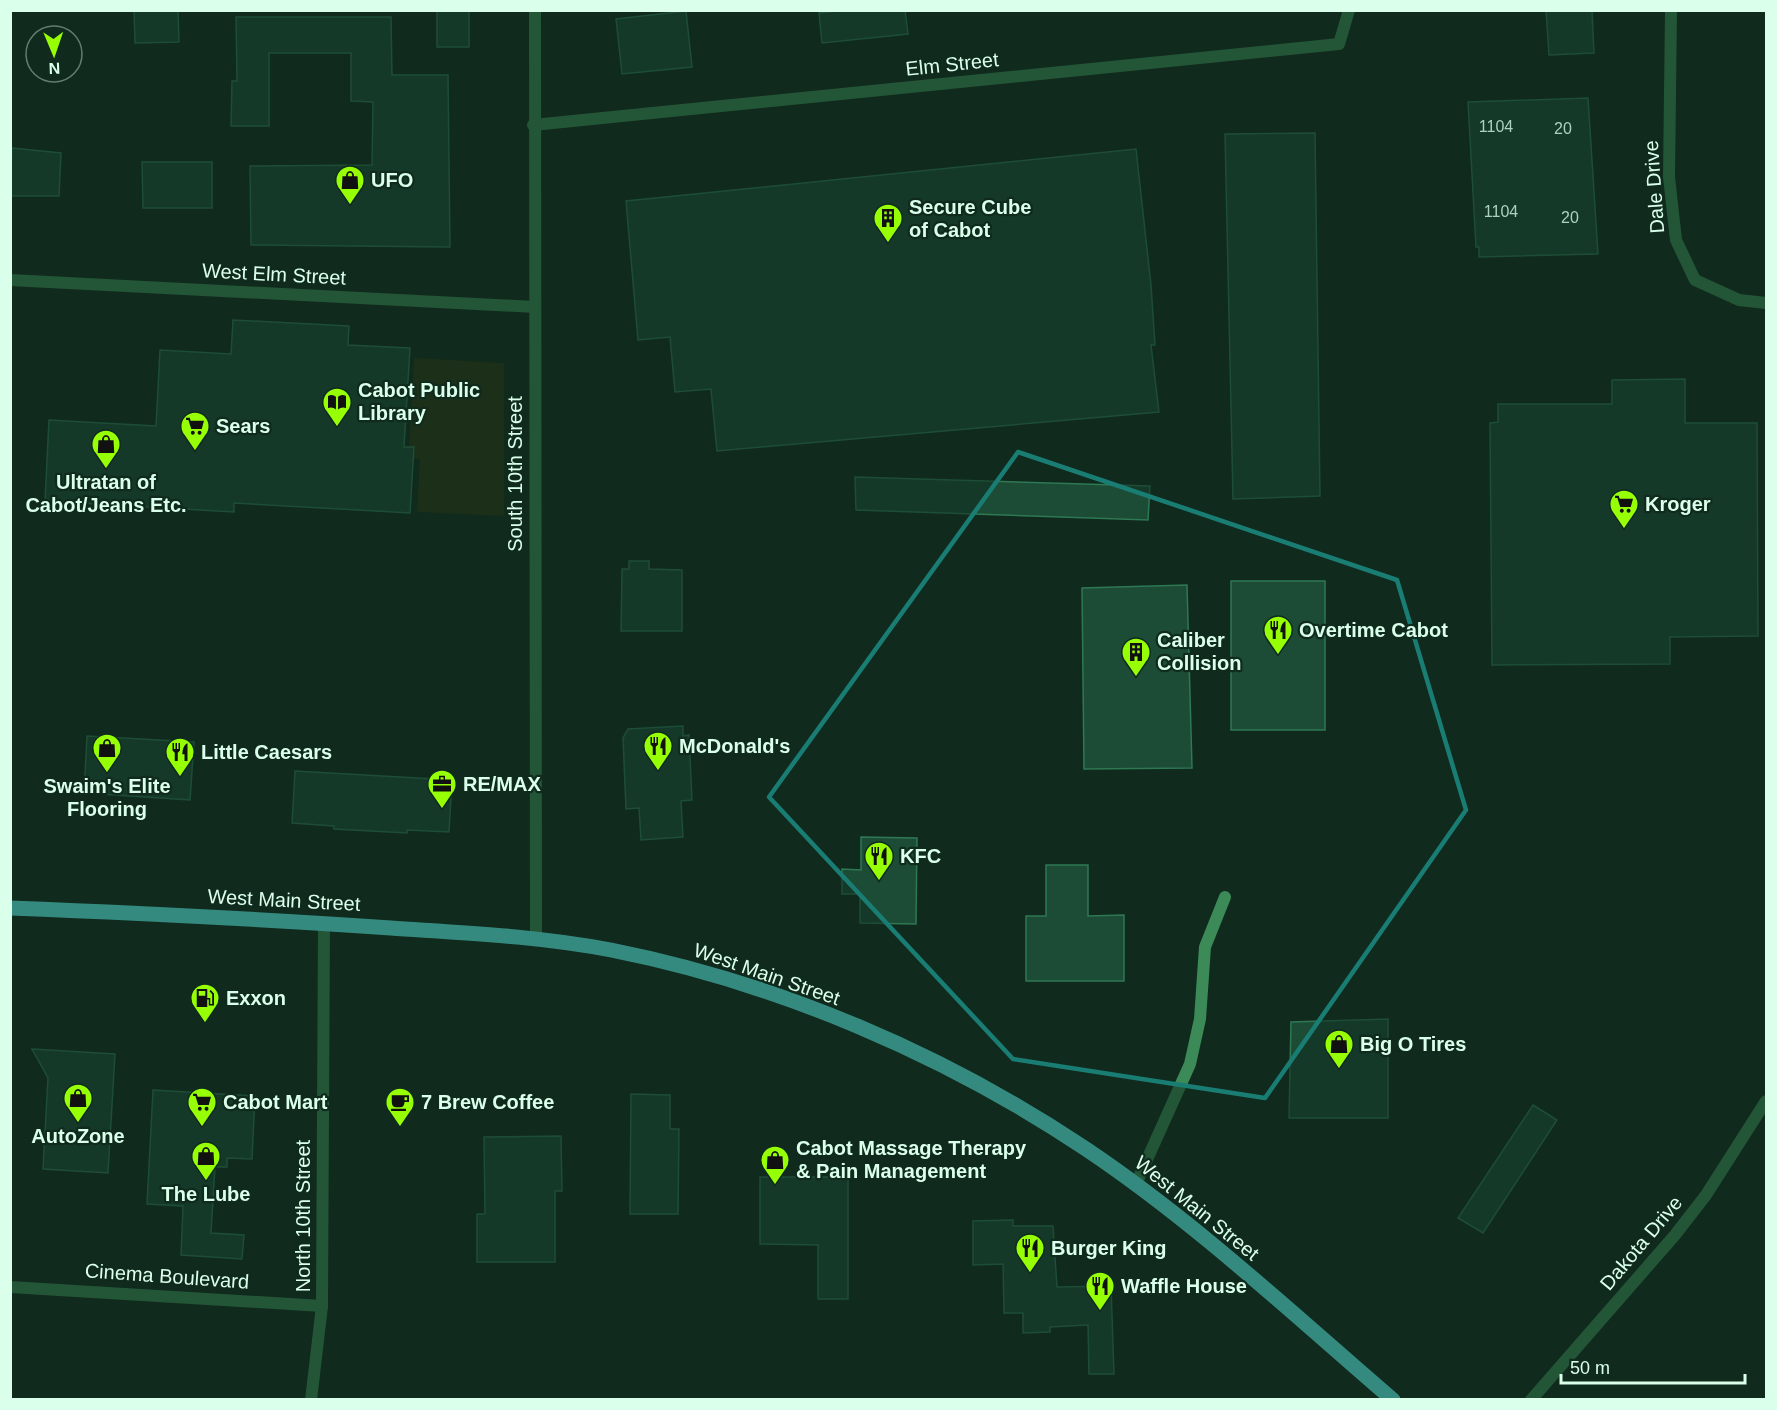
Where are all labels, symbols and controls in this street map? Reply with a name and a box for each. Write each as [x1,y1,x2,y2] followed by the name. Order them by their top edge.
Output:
[24,24,84,84] north arrow
[904,48,1000,80] street label: Elm Street
[48,60,61,77] text: N
[1479,118,1513,135] house number: 1104
[1554,120,1572,137] house number: 20
[1640,140,1668,234] street label: Dale Drive
[334,164,366,206] shop icon: UFO
[371,169,413,191] place label: UFO
[909,196,1031,241] place label: Secure Cube of Cabot
[872,202,904,244] building icon: Secure Cube of Cabot
[1484,203,1518,220] house number: 1104
[1561,209,1579,226] house number: 20
[201,259,347,289] street label: West Elm Street
[358,379,480,424] place label: Cabot Public Library
[321,386,353,428] library icon: Cabot Public Library
[504,396,526,552] street label: South 10th Street
[179,410,211,452] supermarket icon: Sears
[216,415,271,437] place label: Sears
[90,428,122,470] shop icon: Ultratan of Cabot/Jeans Etc.
[25,471,187,516] place label: Ultratan of Cabot/Jeans Etc.
[1608,488,1640,530] supermarket icon: Kroger
[1645,493,1711,515] place label: Kroger
[1262,614,1294,656] restaurant icon: Overtime Cabot
[1299,619,1448,641] place label: Overtime Cabot
[1157,629,1241,674] place label: Caliber Collision
[1120,636,1152,678] building icon: Caliber Collision
[642,730,674,772] restaurant icon: McDonald's
[91,732,123,774] shop icon: Swaim's Elite Flooring
[679,735,790,757] place label: McDonald's
[164,736,196,778] restaurant icon: Little Caesars
[201,741,332,763] place label: Little Caesars
[426,768,458,810] office icon: RE/MAX
[463,773,541,795] place label: RE/MAX
[43,775,171,820] place label: Swaim's Elite Flooring
[863,840,895,882] restaurant icon: KFC
[900,845,941,867] place label: KFC
[207,885,361,915] street label: West Main Street
[691,939,843,1009] street label: West Main Street
[189,982,221,1024] fuel station icon: Exxon
[226,987,286,1009] place label: Exxon
[1323,1028,1355,1070] shop icon: Big O Tires
[1360,1033,1466,1055] place label: Big O Tires
[62,1082,94,1124] shop icon: AutoZone
[186,1086,218,1128] supermarket icon: Cabot Mart
[384,1086,416,1128] cafe icon: 7 Brew Coffee
[223,1091,328,1113] place label: Cabot Mart
[421,1091,554,1113] place label: 7 Brew Coffee
[31,1125,125,1147] place label: AutoZone
[796,1137,1027,1182] place label: Cabot Massage Therapy & Pain Management
[292,1139,314,1292] street label: North 10th Street
[190,1140,222,1182] shop icon: The Lube
[759,1144,791,1186] shop icon: Cabot Massage Therapy & Pain Management
[1131,1151,1264,1265] street label: West Main Street
[162,1183,250,1205] place label: The Lube
[1595,1192,1687,1294] street label: Dakota Drive
[1014,1232,1046,1274] restaurant icon: Burger King
[1051,1237,1167,1259] place label: Burger King
[84,1259,250,1293] street label: Cinema Boulevard
[1084,1270,1116,1312] restaurant icon: Waffle House
[1121,1275,1247,1297] place label: Waffle House
[1561,1347,1746,1385] scale bar
[1570,1358,1610,1378] text: 50 m

